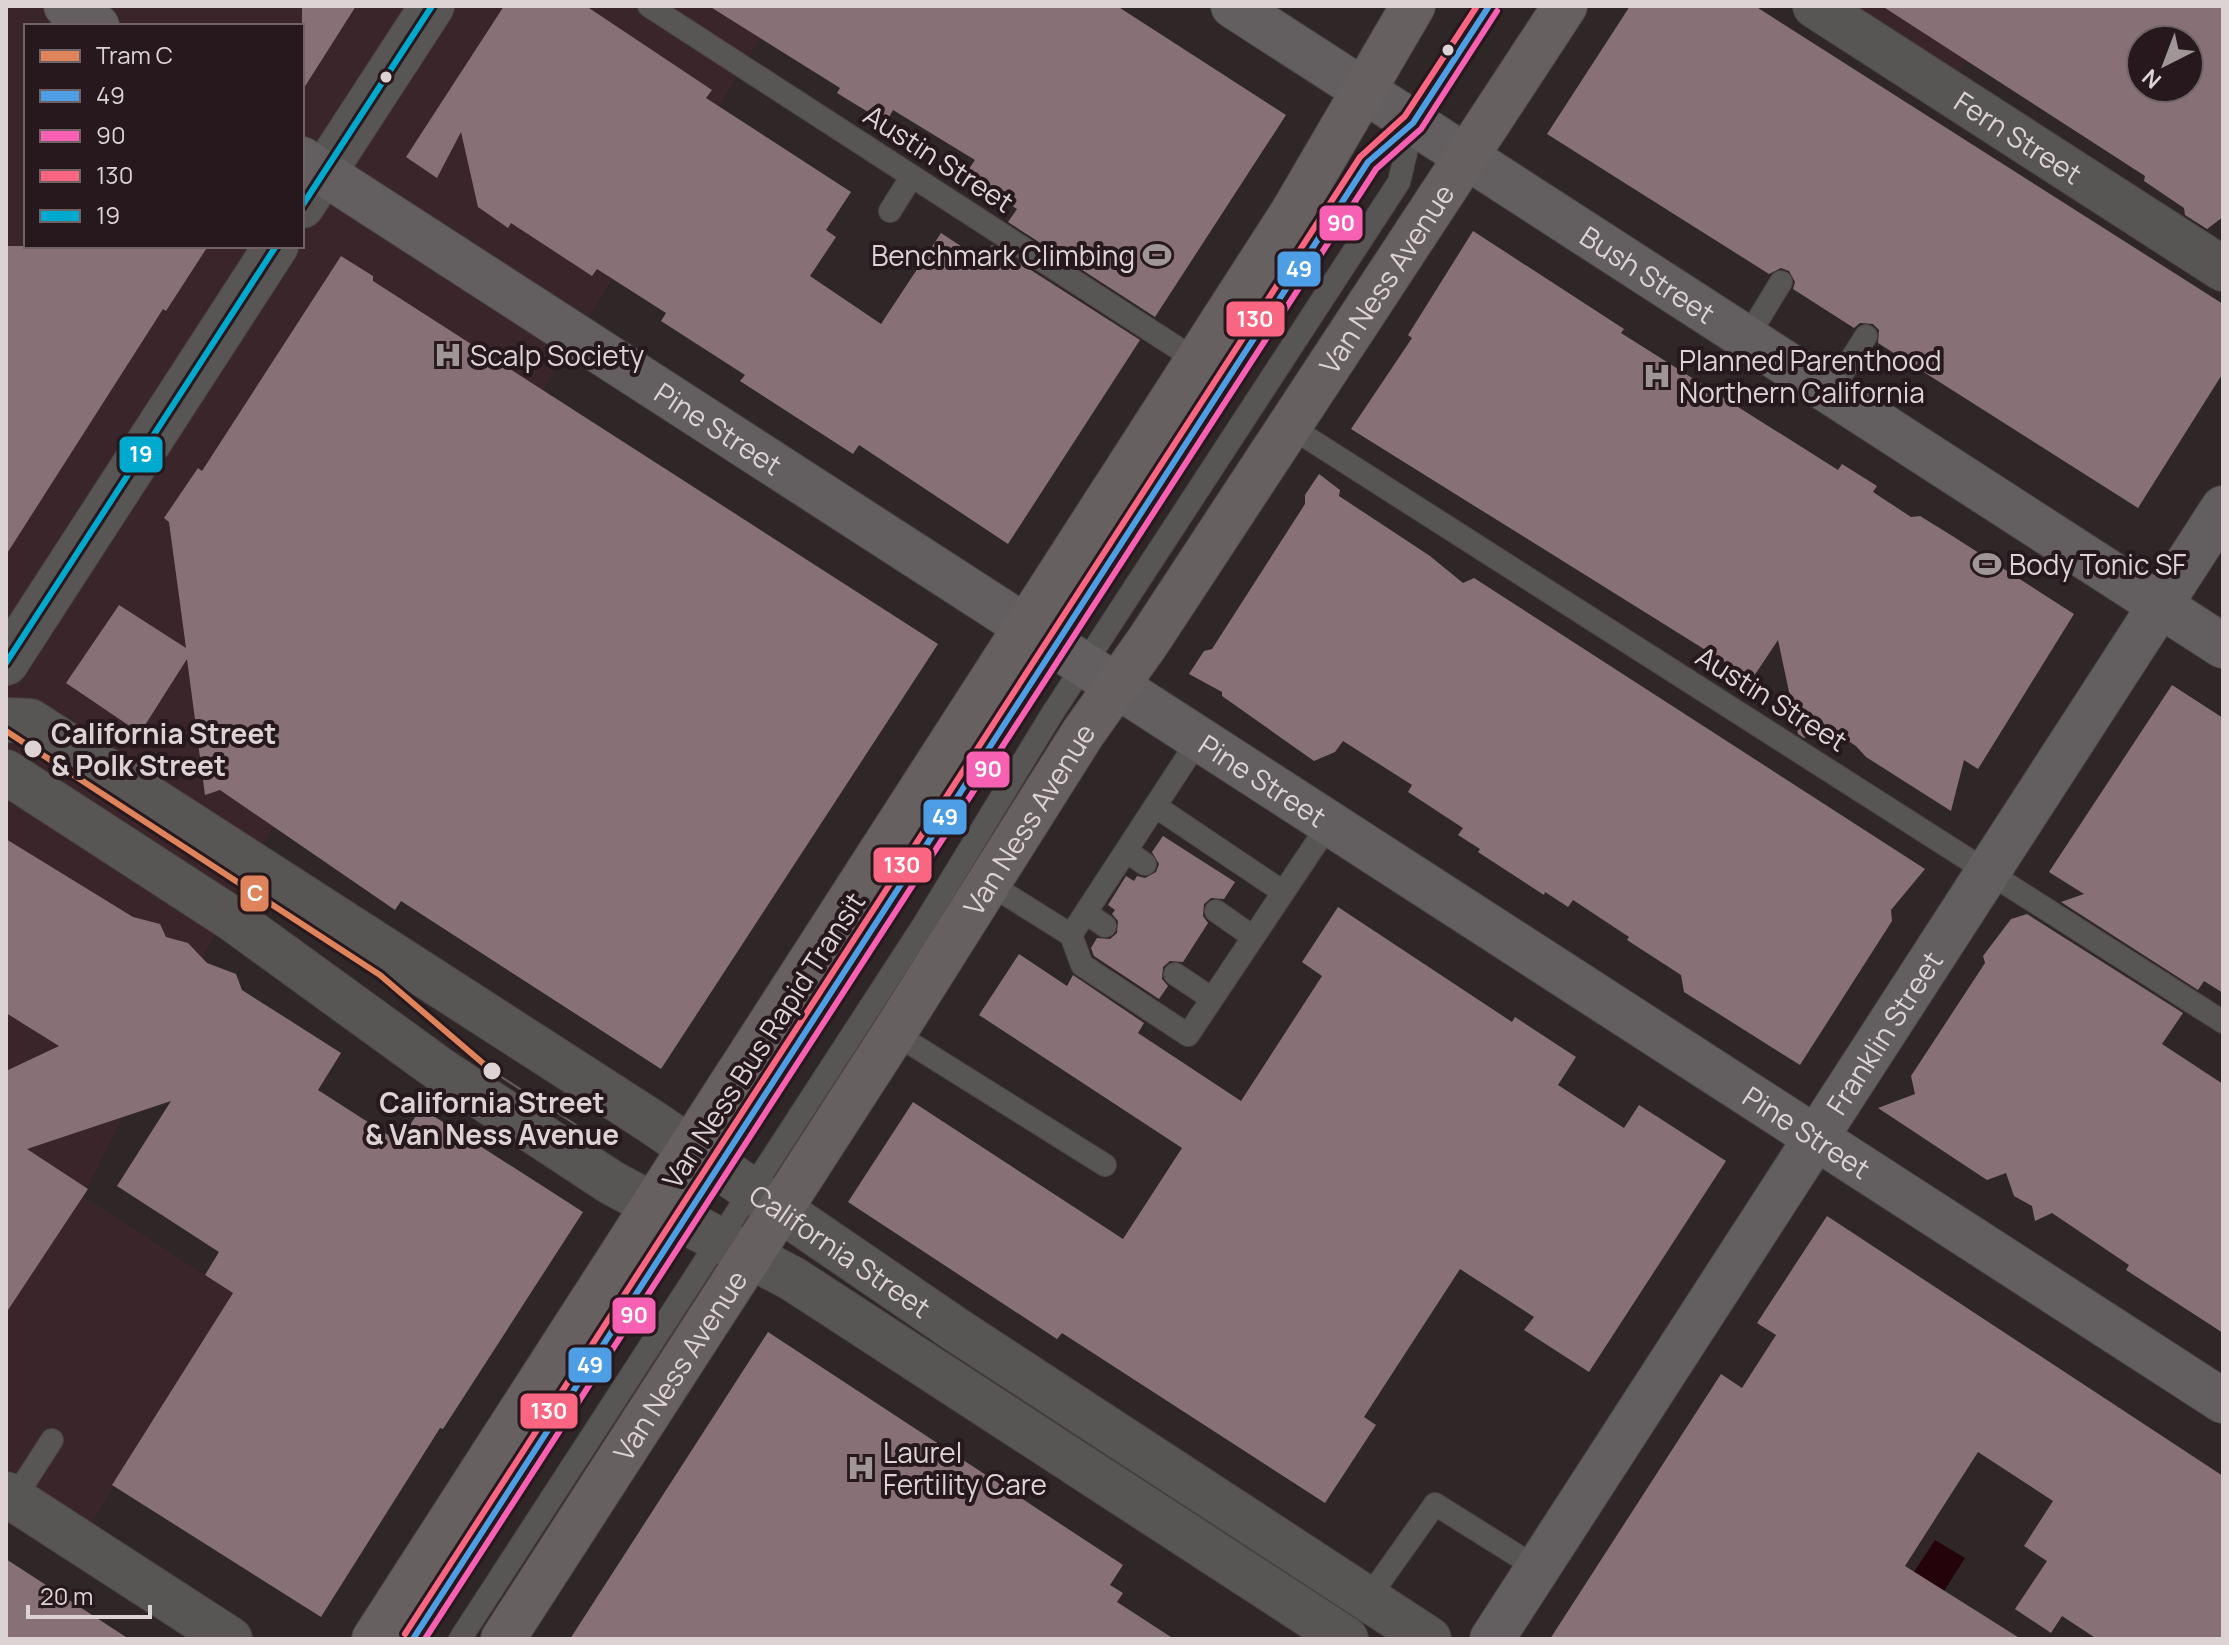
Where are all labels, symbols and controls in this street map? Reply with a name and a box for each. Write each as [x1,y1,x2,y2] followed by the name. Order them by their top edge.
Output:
[24,24,304,248] legend
[2125,24,2205,104] north arrow
[96,38,173,71] text: Tram C
[1440,42,1456,58] unlabelled marker
[2136,62,2168,95] text: N
[378,69,394,85] unlabelled marker
[96,78,125,111] text: 49
[1947,82,2090,192] street label: Fern Street
[857,95,1021,221] street label: Austin Street
[96,118,126,151] text: 90
[96,158,133,191] text: 130
[1310,176,1462,381] street label: Van Ness Avenue
[96,198,120,231] text: 19
[1318,204,1364,242] line badge: 90
[1327,208,1355,238] text: 90
[1573,217,1722,332] street label: Bush Street
[871,236,1135,274] place label: Benchmark Climbing
[1142,240,1172,270] sports icon: Benchmark Climbing
[1276,250,1322,288] line badge: 49
[1286,254,1312,284] text: 49
[1225,300,1286,338] line badge: 130
[1237,304,1273,334] text: 130
[470,336,645,374] place label: Scalp Society
[433,340,463,370] hospital icon: Scalp Society
[1679,341,1942,411] place label: Planned Parenthood Northern California
[1642,361,1672,391] hospital icon: Planned Parenthood Northern California
[648,373,789,483] street label: Pine Street
[118,435,164,474] line badge: 19
[129,439,153,469] text: 19
[2009,545,2186,583] place label: Body Tonic SF
[1972,549,2002,579] sports icon: Body Tonic SF
[1689,637,1855,759] street label: Austin Street
[51,714,276,784] place label: California Street & Polk Street
[954,715,1103,922] street label: Van Ness Avenue
[1192,725,1334,835] street label: Pine Street
[22,738,44,760] marker: California Street & Polk Street
[965,750,1011,789] line badge: 90
[974,754,1002,784] text: 90
[922,798,968,836] line badge: 49
[932,802,958,832] text: 49
[872,846,933,884] line badge: 130
[884,850,920,880] text: 130
[239,874,270,913] line badge: C
[247,878,263,908] text: C
[653,885,873,1195] street label: Van Ness Bus Rapid Transit
[1817,944,1951,1122] street label: Franklin Street
[481,1060,503,1082] marker: California Street & Van Ness Avenue
[1736,1077,1878,1187] street label: Pine Street
[365,1083,619,1153] place label: California Street & Van Ness Avenue
[742,1175,938,1326] street label: California Street
[604,1262,755,1468] street label: Van Ness Avenue
[611,1296,657,1335] line badge: 90
[620,1300,648,1330] text: 90
[567,1346,613,1384] line badge: 49
[577,1350,603,1380] text: 49
[519,1392,579,1430] line badge: 130
[531,1396,567,1426] text: 130
[883,1433,1047,1503] place label: Laurel Fertility Care
[846,1453,876,1483] hospital icon: Laurel Fertility Care
[28,1569,150,1619] scale bar
[40,1579,93,1612] text: 20 m

